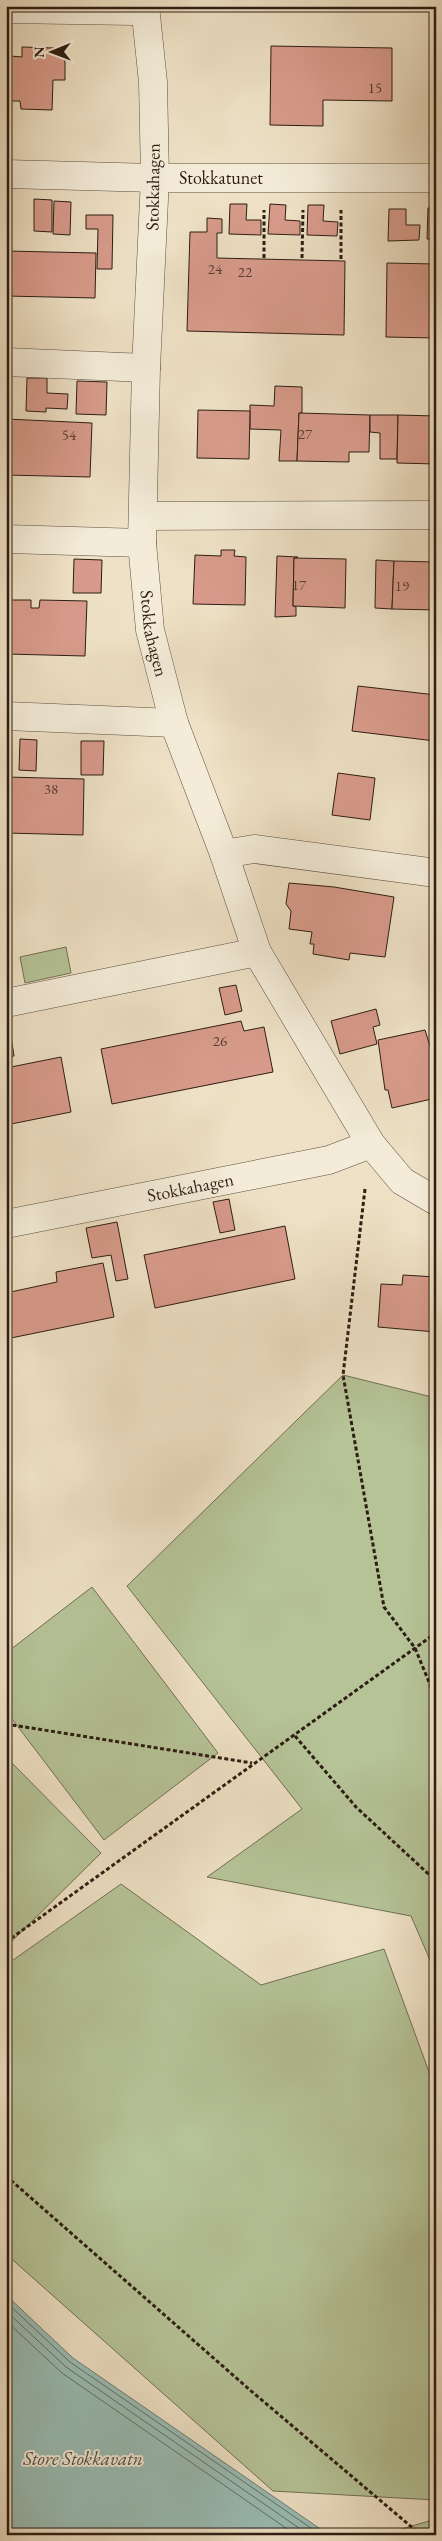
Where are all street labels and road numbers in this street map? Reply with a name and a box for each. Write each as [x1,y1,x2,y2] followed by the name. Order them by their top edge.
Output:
[140,143,165,231] street label: Stokkahagen
[179,166,263,189] street label: Stokkatunet
[135,589,174,679] street label: Stokkahagen
[145,1167,236,1207] street label: Stokkahagen

